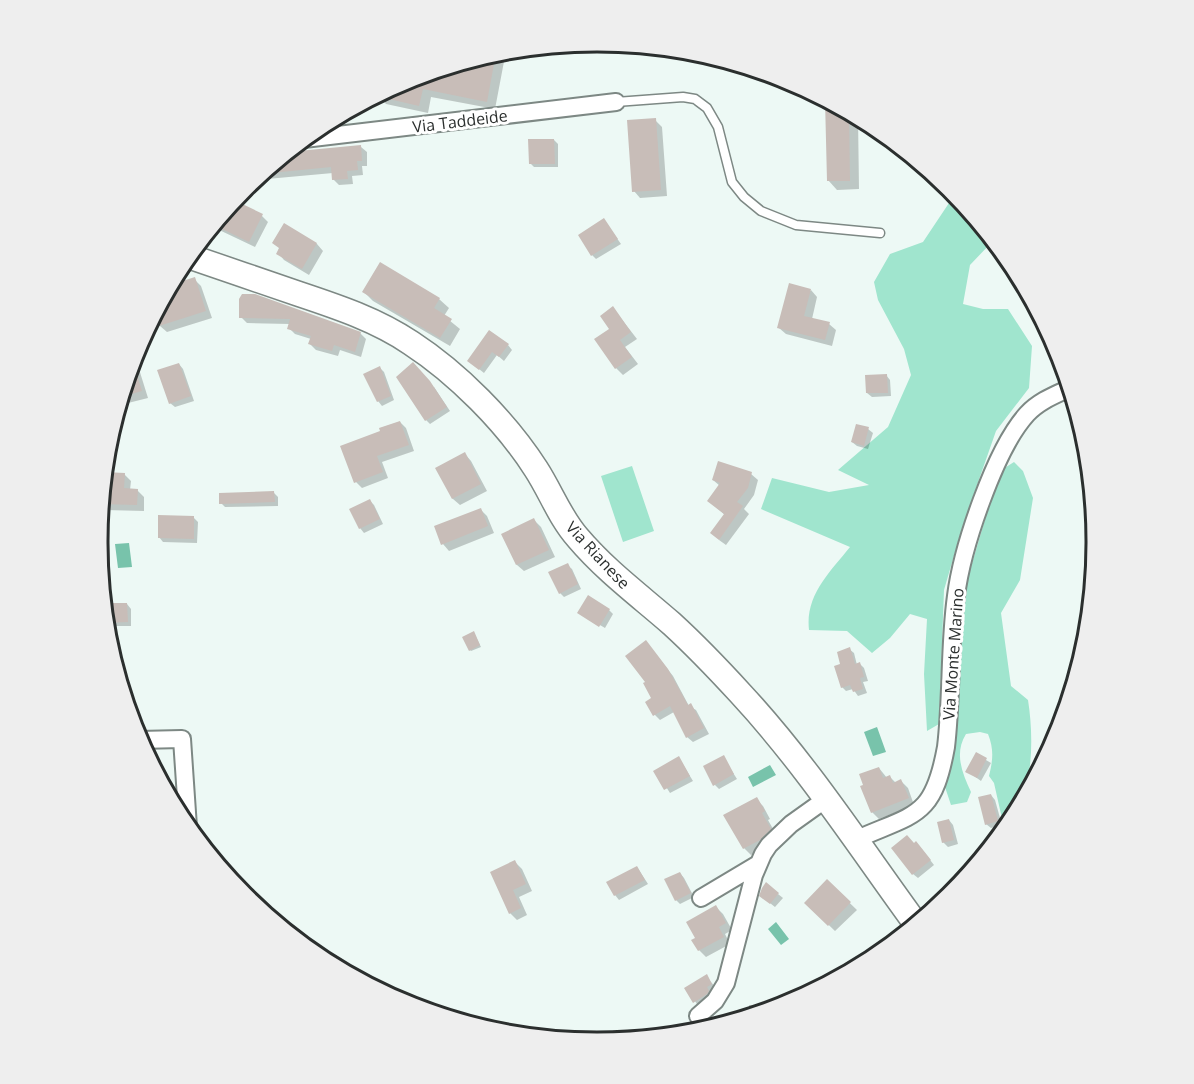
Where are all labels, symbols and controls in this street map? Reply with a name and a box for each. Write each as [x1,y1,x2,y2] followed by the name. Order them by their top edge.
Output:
[411,104,509,138] street label: Via Taddeide
[561,516,635,594] street label: Via Rianese
[937,587,969,721] street label: Via Monte Marino

